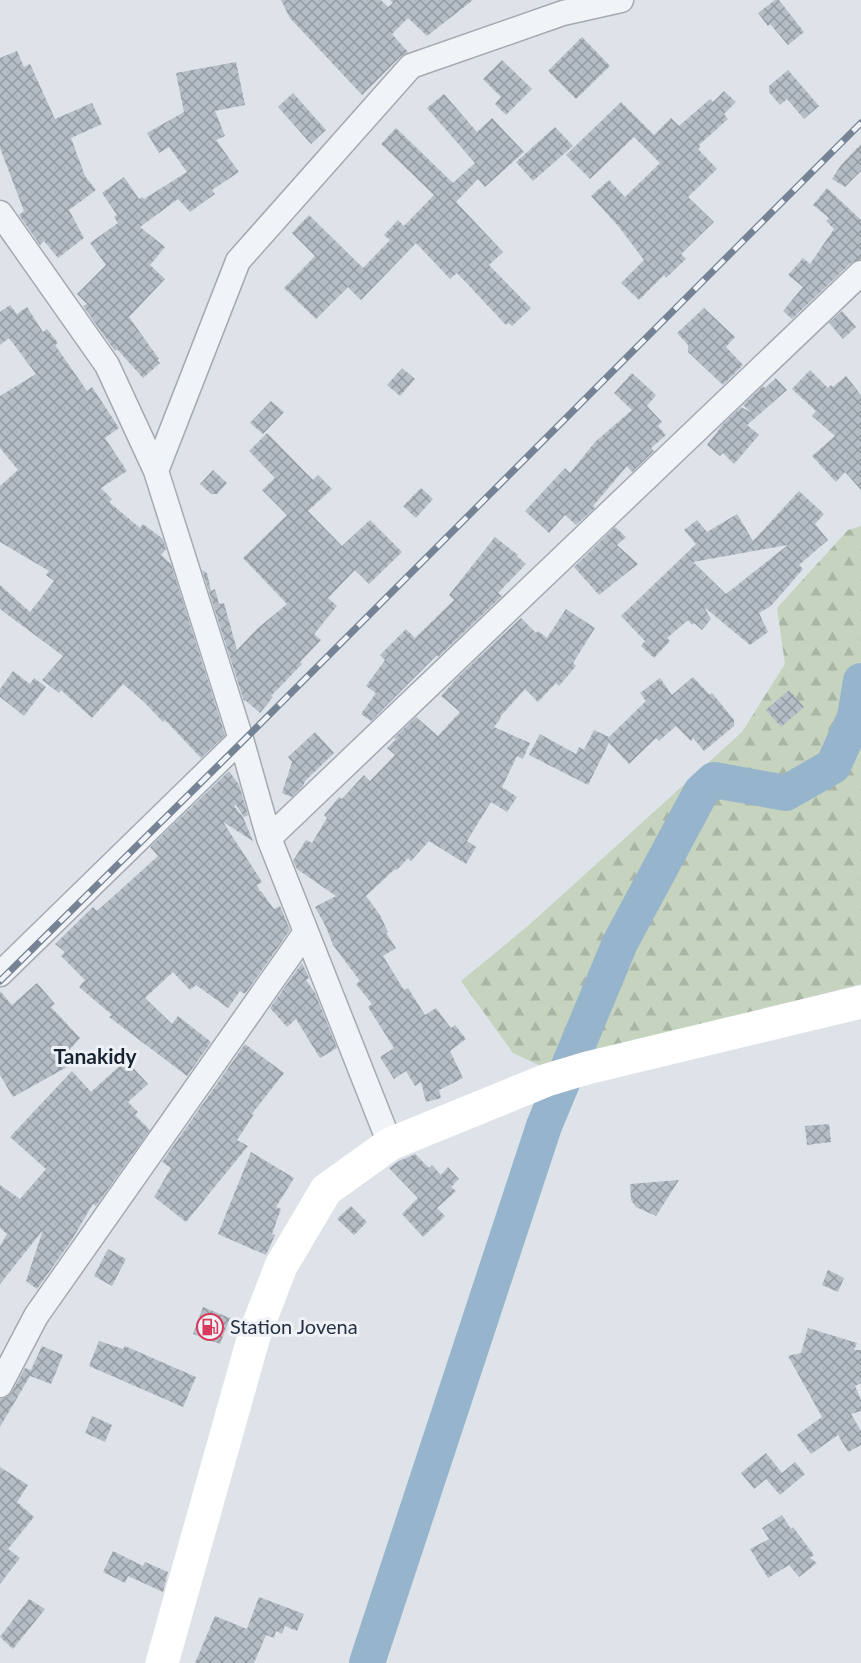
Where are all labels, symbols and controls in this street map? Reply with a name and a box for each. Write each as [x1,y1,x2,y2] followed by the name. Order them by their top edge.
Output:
[54,1043,137,1068] district label: Tanakidy
[195,1312,225,1342] fuel station icon: Station Jovena
[230,1314,358,1338] place label: Station Jovena

